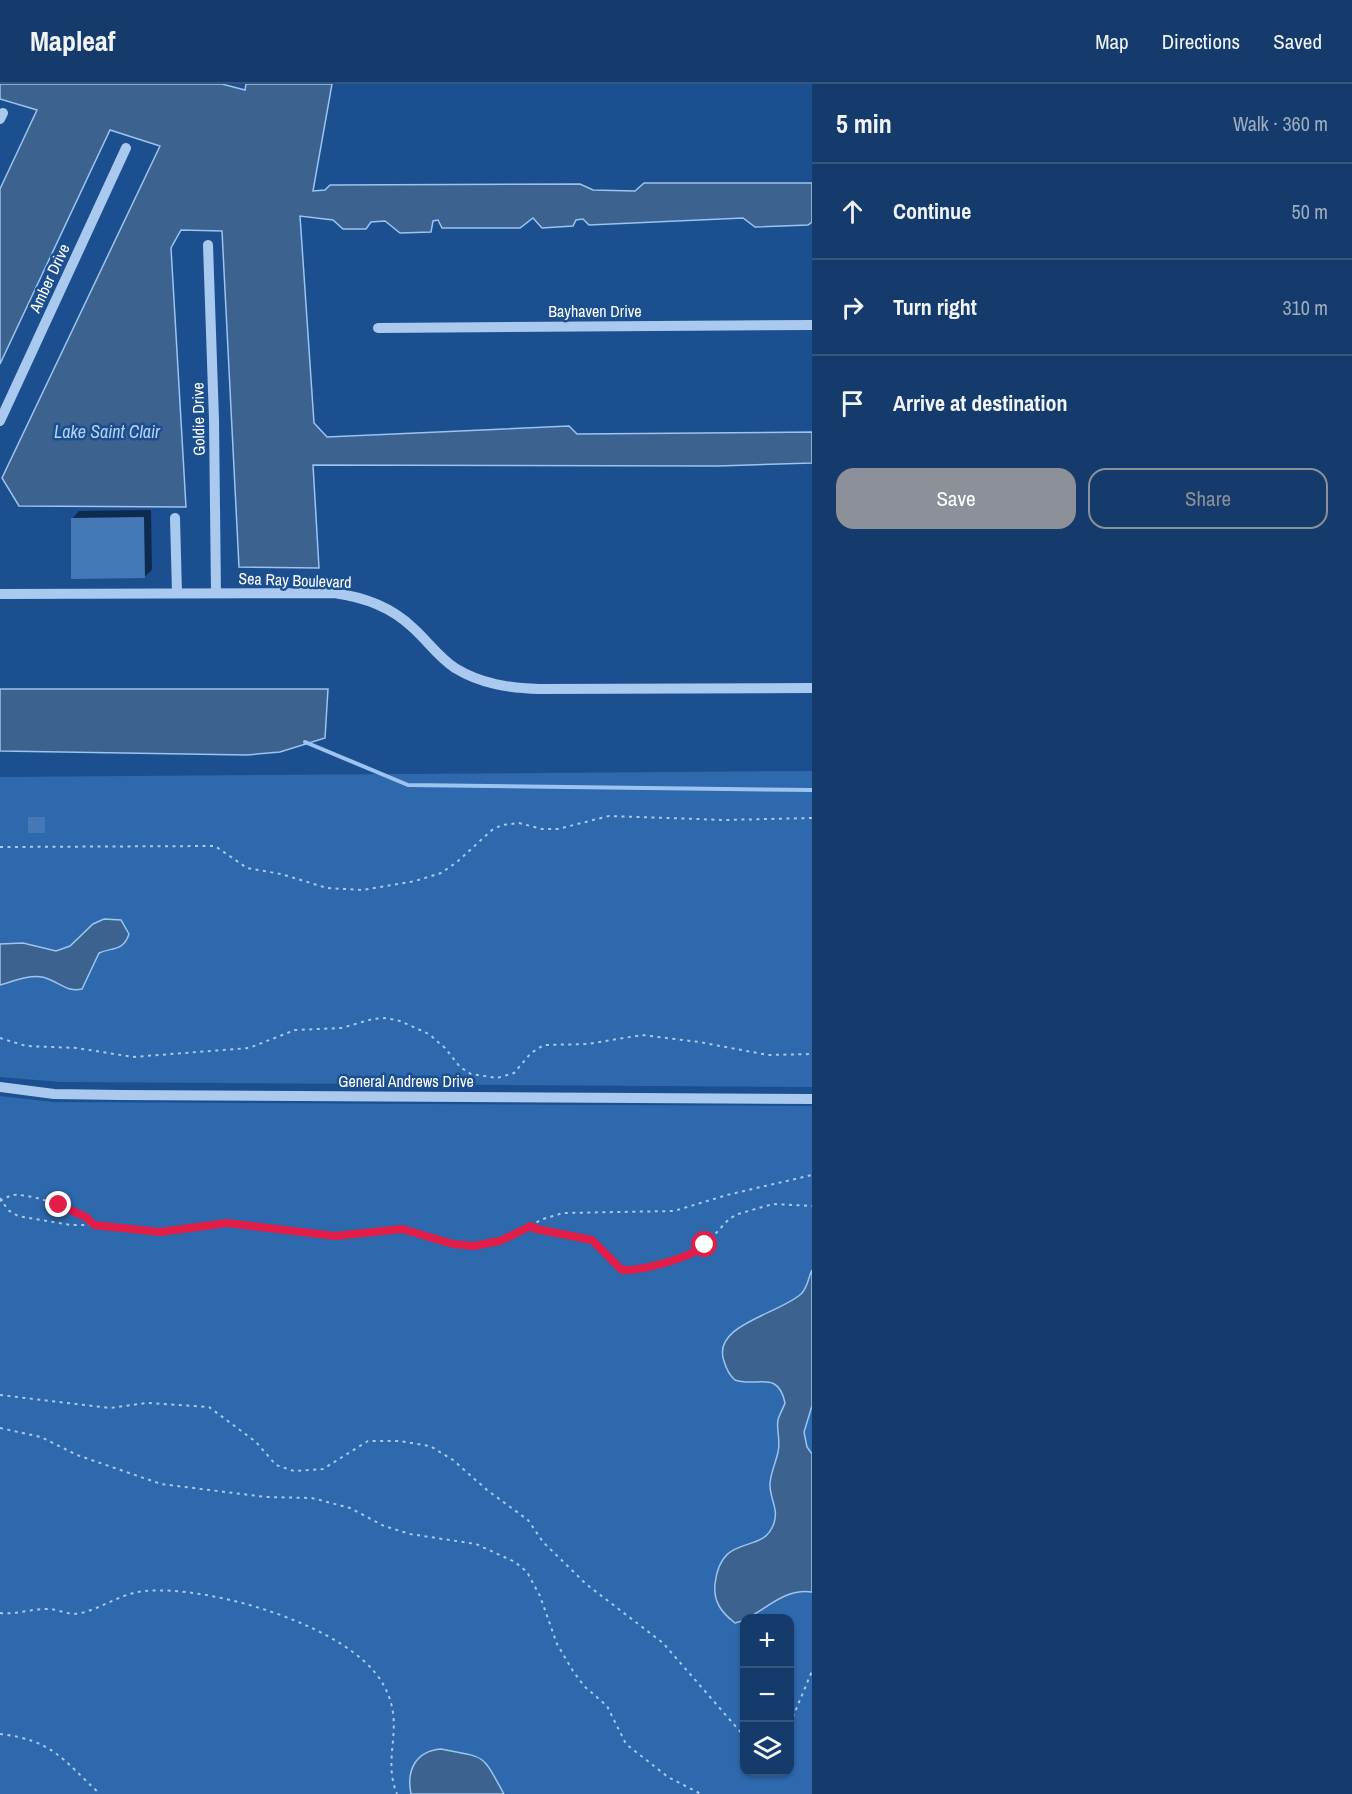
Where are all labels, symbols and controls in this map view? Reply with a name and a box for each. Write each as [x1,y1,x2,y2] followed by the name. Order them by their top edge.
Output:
[30,22,115,60] text: Mapleaf
[1095,27,1129,56] text: Map
[1162,27,1240,56] text: Directions
[1273,27,1322,56] text: Saved
[836,106,892,141] text: 5 min
[1233,110,1328,137] text: Walk · 360 m
[836,195,869,228] icon: ahead
[893,196,971,226] text: Continue
[1292,198,1328,225] text: 50 m
[23,240,75,317] street label: Amber Drive
[836,291,869,324] icon: right
[893,292,977,322] text: Turn right
[1282,294,1328,321] text: 310 m
[548,300,642,322] street label: Bayhaven Drive
[186,382,210,456] street label: Goldie Drive
[836,387,869,420] icon: arrive
[893,388,1067,418] text: Arrive at destination
[54,419,161,444] water label: Lake Saint Clair
[836,468,1076,529] button: Save
[1088,468,1328,529] button: Share
[238,567,352,593] street label: Sea Ray Boulevard
[338,1070,474,1092] street label: General Andrews Drive
[45,1191,71,1217] route end
[691,1231,717,1257] route start
[740,1614,794,1776] map controls
[740,1614,794,1668] button: +
[740,1668,794,1722] button: −
[740,1722,794,1776] button: layers

